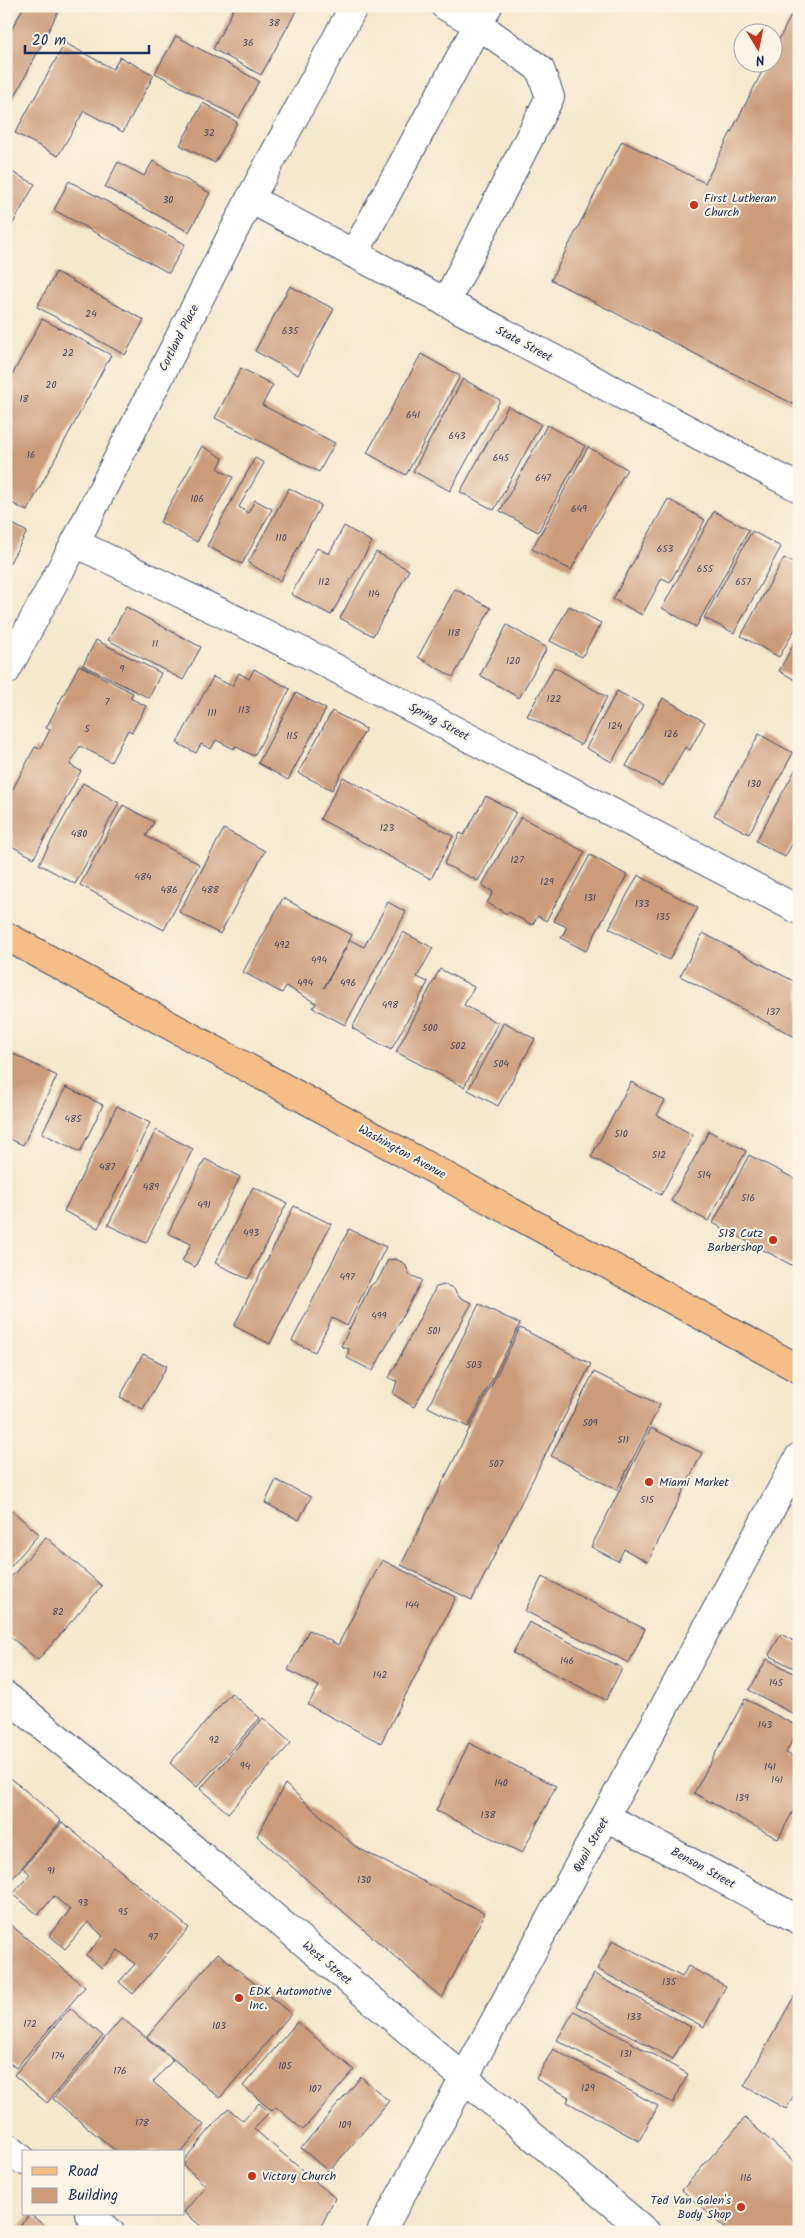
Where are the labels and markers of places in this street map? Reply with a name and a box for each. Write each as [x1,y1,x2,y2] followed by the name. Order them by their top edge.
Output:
[704,189,776,222] place label: First Lutheran Church
[688,199,700,211] marker: First Lutheran Church
[707,1224,763,1257] place label: 518 Cutz Barbershop
[767,1234,779,1246] marker: 518 Cutz Barbershop
[659,1473,729,1492] place label: Miami Market
[643,1476,655,1488] marker: Miami Market
[249,1982,332,2015] place label: EDK Automotive Inc.
[233,1992,245,2004] marker: EDK Automotive Inc.
[262,2167,336,2186] place label: Victory Church
[246,2170,258,2182] marker: Victory Church
[651,2191,731,2224] place label: Ted Van Galen's Body Shop
[735,2201,747,2213] marker: Ted Van Galen's Body Shop

